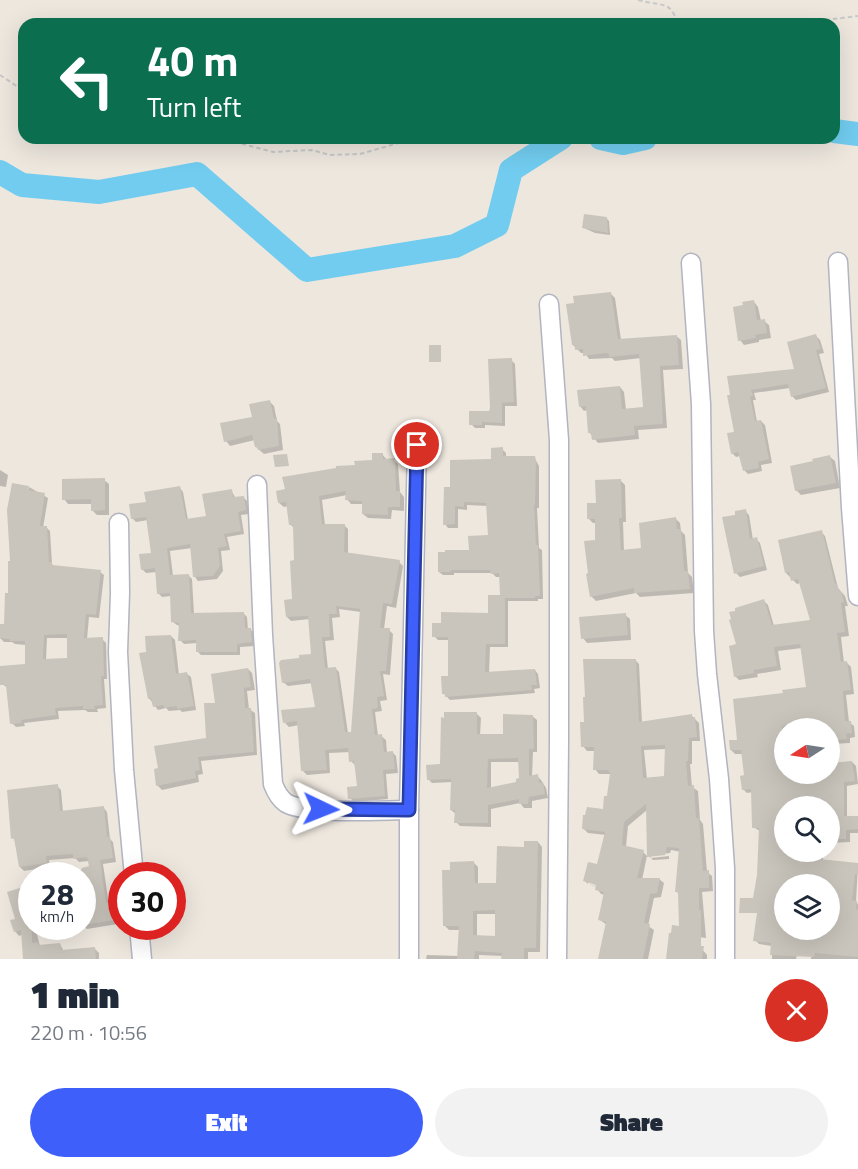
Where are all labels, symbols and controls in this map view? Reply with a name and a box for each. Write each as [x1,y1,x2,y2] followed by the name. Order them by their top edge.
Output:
[147,28,239,92] text: 40 m
[48,42,126,120] icon: left
[147,86,241,127] text: Turn left
[391,419,442,470] pin
[400,428,433,461] icon: arrive
[774,718,840,784] north arrow
[774,718,840,940] map controls
[289,777,353,841] position arrow
[774,796,840,862] button: search
[108,862,186,940] speed limit sign: 30
[40,871,74,917] text: 28
[774,874,840,940] button: layers
[40,905,74,928] text: km/h
[30,967,119,1022] text: 1 min
[765,979,828,1042] button: close
[30,1017,147,1048] text: 220 m · 10:56
[30,1088,423,1157] button: Exit
[435,1088,828,1157] button: Share

